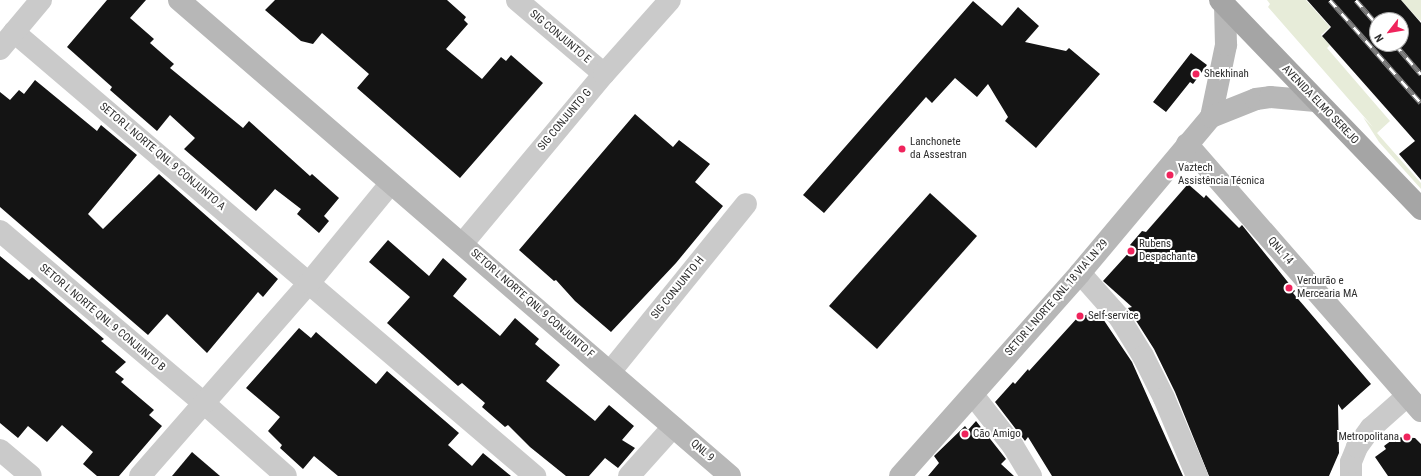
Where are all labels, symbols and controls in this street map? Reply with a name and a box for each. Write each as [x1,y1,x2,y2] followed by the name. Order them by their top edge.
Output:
[527,8,593,66] street label: SIG CONJUNTO E
[1369,12,1409,52] north arrow
[1372,32,1386,44] text: N
[1279,63,1361,147] street label: AVENIDA ELMO SEREJO
[1204,67,1249,81] place label: Shekhinah
[1191,69,1201,79] marker: Shekhinah
[535,86,595,154] street label: SIG CONJUNTO G
[96,100,228,214] street label: SETOR L NORTE QNL 9 CONJUNTO A
[910,136,967,162] place label: Lanchonete da Assestran
[897,144,907,154] marker: Lanchonete da Assestran
[1178,162,1265,188] place label: Vaztech Assistência Técnica
[1165,170,1175,180] marker: Vaztech Assistência Técnica
[1265,235,1295,267] street label: QNL 14
[1003,237,1111,359] street label: SETOR L NORTE QNL 18 VIA LN 29
[1139,238,1196,264] place label: Rubens Despachante
[1126,246,1136,256] marker: Rubens Despachante
[468,247,596,361] street label: SETOR L NORTE QNL 9 CONJUNTO F
[649,254,707,322] street label: SIG CONJUNTO H
[37,262,167,374] street label: SETOR L NORTE QNL 9 CONJUNTO B
[1297,275,1358,301] place label: Verdurão e Mercearia MA
[1284,283,1294,293] marker: Verdurão e Mercearia MA
[1088,309,1139,323] place label: Self-service
[1075,311,1085,321] marker: Self-service
[973,427,1021,441] place label: Cão Amigo
[960,429,970,439] marker: Cão Amigo
[1338,430,1399,444] place label: Metropolitana
[1402,432,1412,442] marker: Metropolitana
[688,437,716,465] street label: QNL 9

